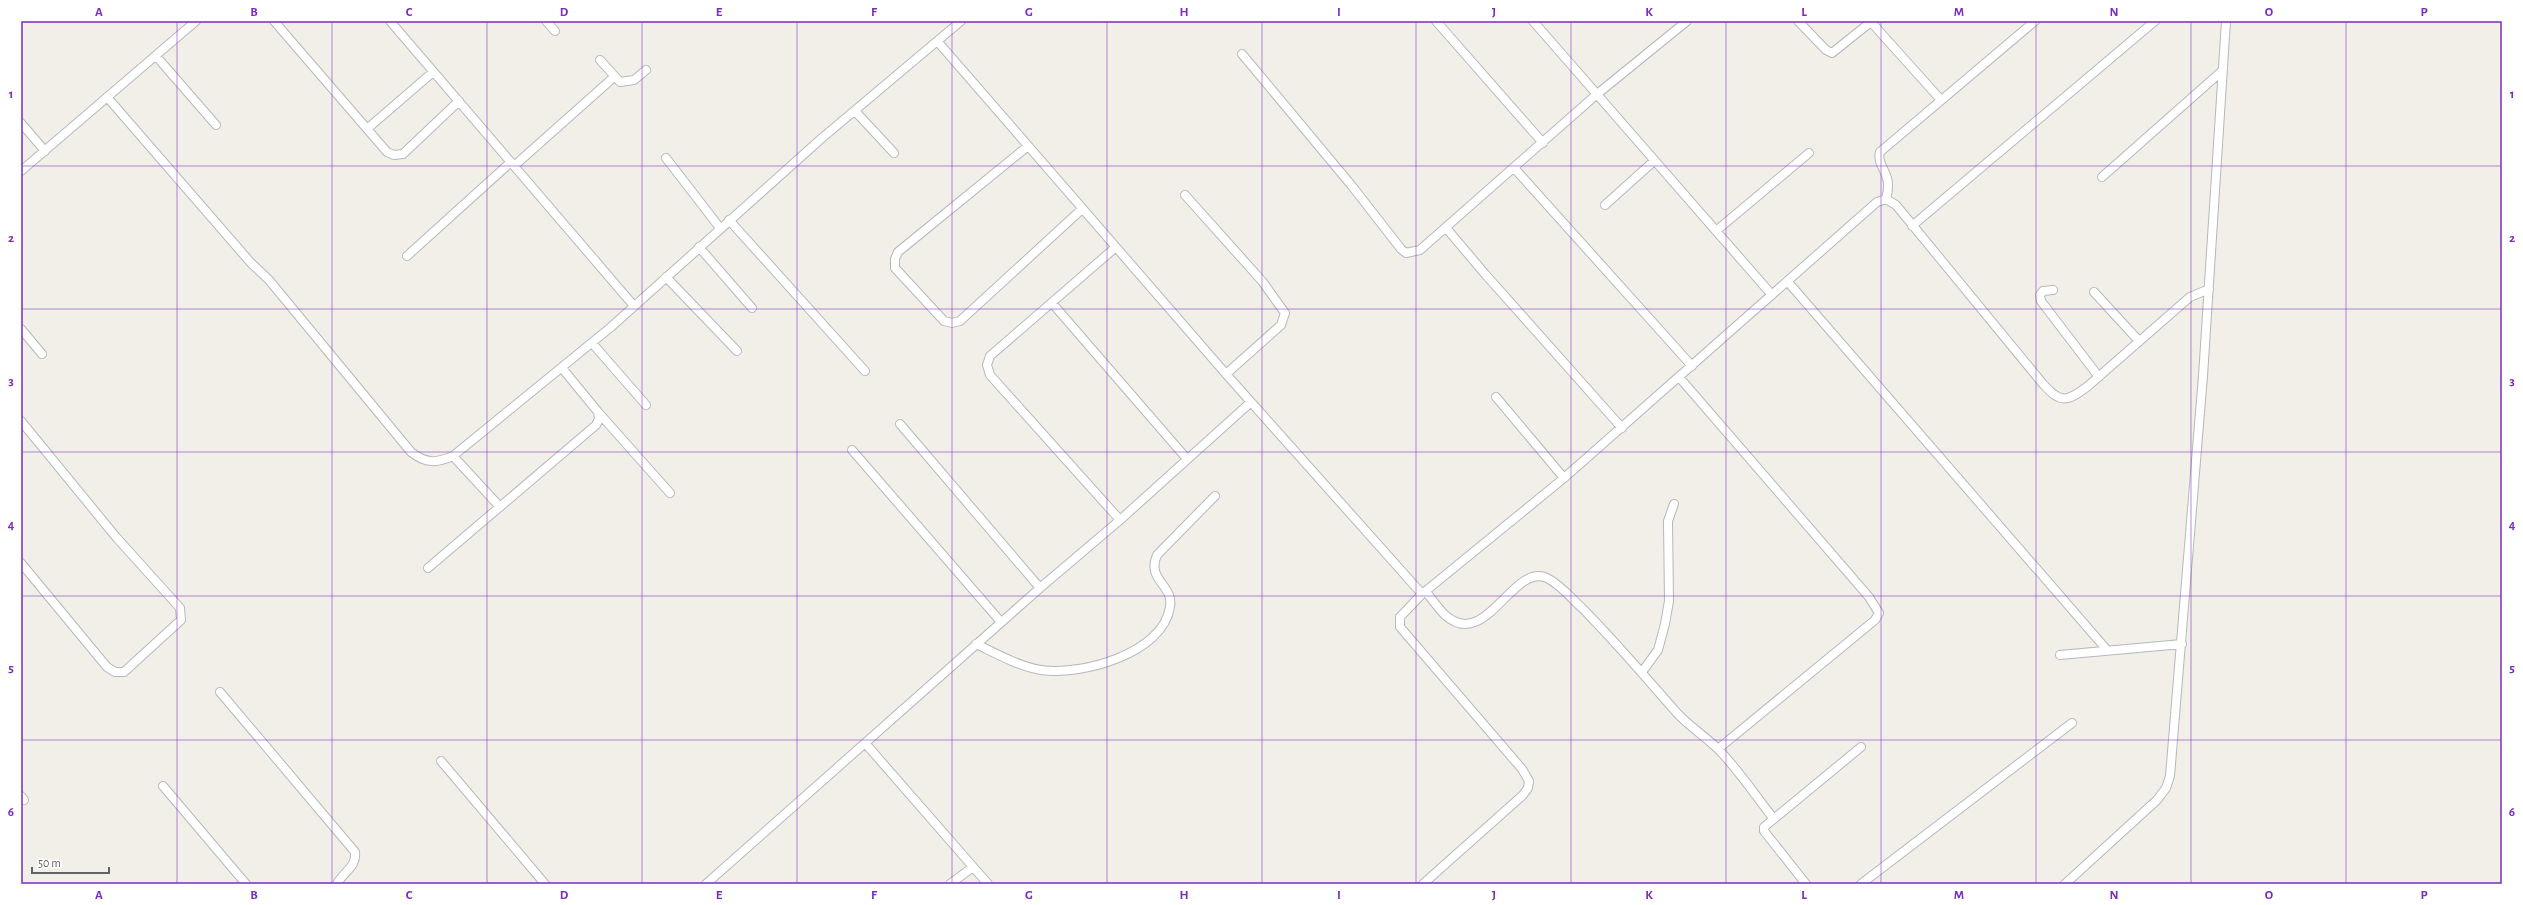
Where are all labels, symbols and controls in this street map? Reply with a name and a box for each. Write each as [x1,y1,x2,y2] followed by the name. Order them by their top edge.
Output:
[95,6,103,19] text: A
[250,6,258,19] text: B
[406,6,413,19] text: C
[560,6,569,19] text: D
[716,6,723,19] text: E
[871,6,878,19] text: F
[1025,6,1033,19] text: G
[1179,6,1189,19] text: H
[1337,6,1341,19] text: I
[1492,6,1496,19] text: J
[1645,6,1653,19] text: K
[1801,6,1807,19] text: L
[1954,6,1964,19] text: M
[2109,6,2119,19] text: N
[2265,6,2274,19] text: O
[2420,6,2428,19] text: P
[9,88,13,101] text: 1
[2510,88,2514,101] text: 1
[8,232,14,245] text: 2
[2509,232,2515,245] text: 2
[8,375,14,388] text: 3
[2509,375,2515,388] text: 3
[8,519,15,532] text: 4
[2509,519,2516,532] text: 4
[8,662,14,675] text: 5
[2509,662,2515,675] text: 5
[8,806,14,819] text: 6
[2509,806,2515,819] text: 6
[32,849,109,875] scale bar
[38,857,61,869] text: 50 m
[95,889,103,902] text: A
[250,889,258,902] text: B
[406,889,413,902] text: C
[560,889,569,902] text: D
[716,889,723,902] text: E
[871,889,878,902] text: F
[1025,889,1033,902] text: G
[1179,889,1189,902] text: H
[1337,889,1341,902] text: I
[1492,889,1496,902] text: J
[1645,889,1653,902] text: K
[1801,889,1807,902] text: L
[1954,889,1964,902] text: M
[2109,889,2119,902] text: N
[2265,889,2274,902] text: O
[2420,889,2428,902] text: P

